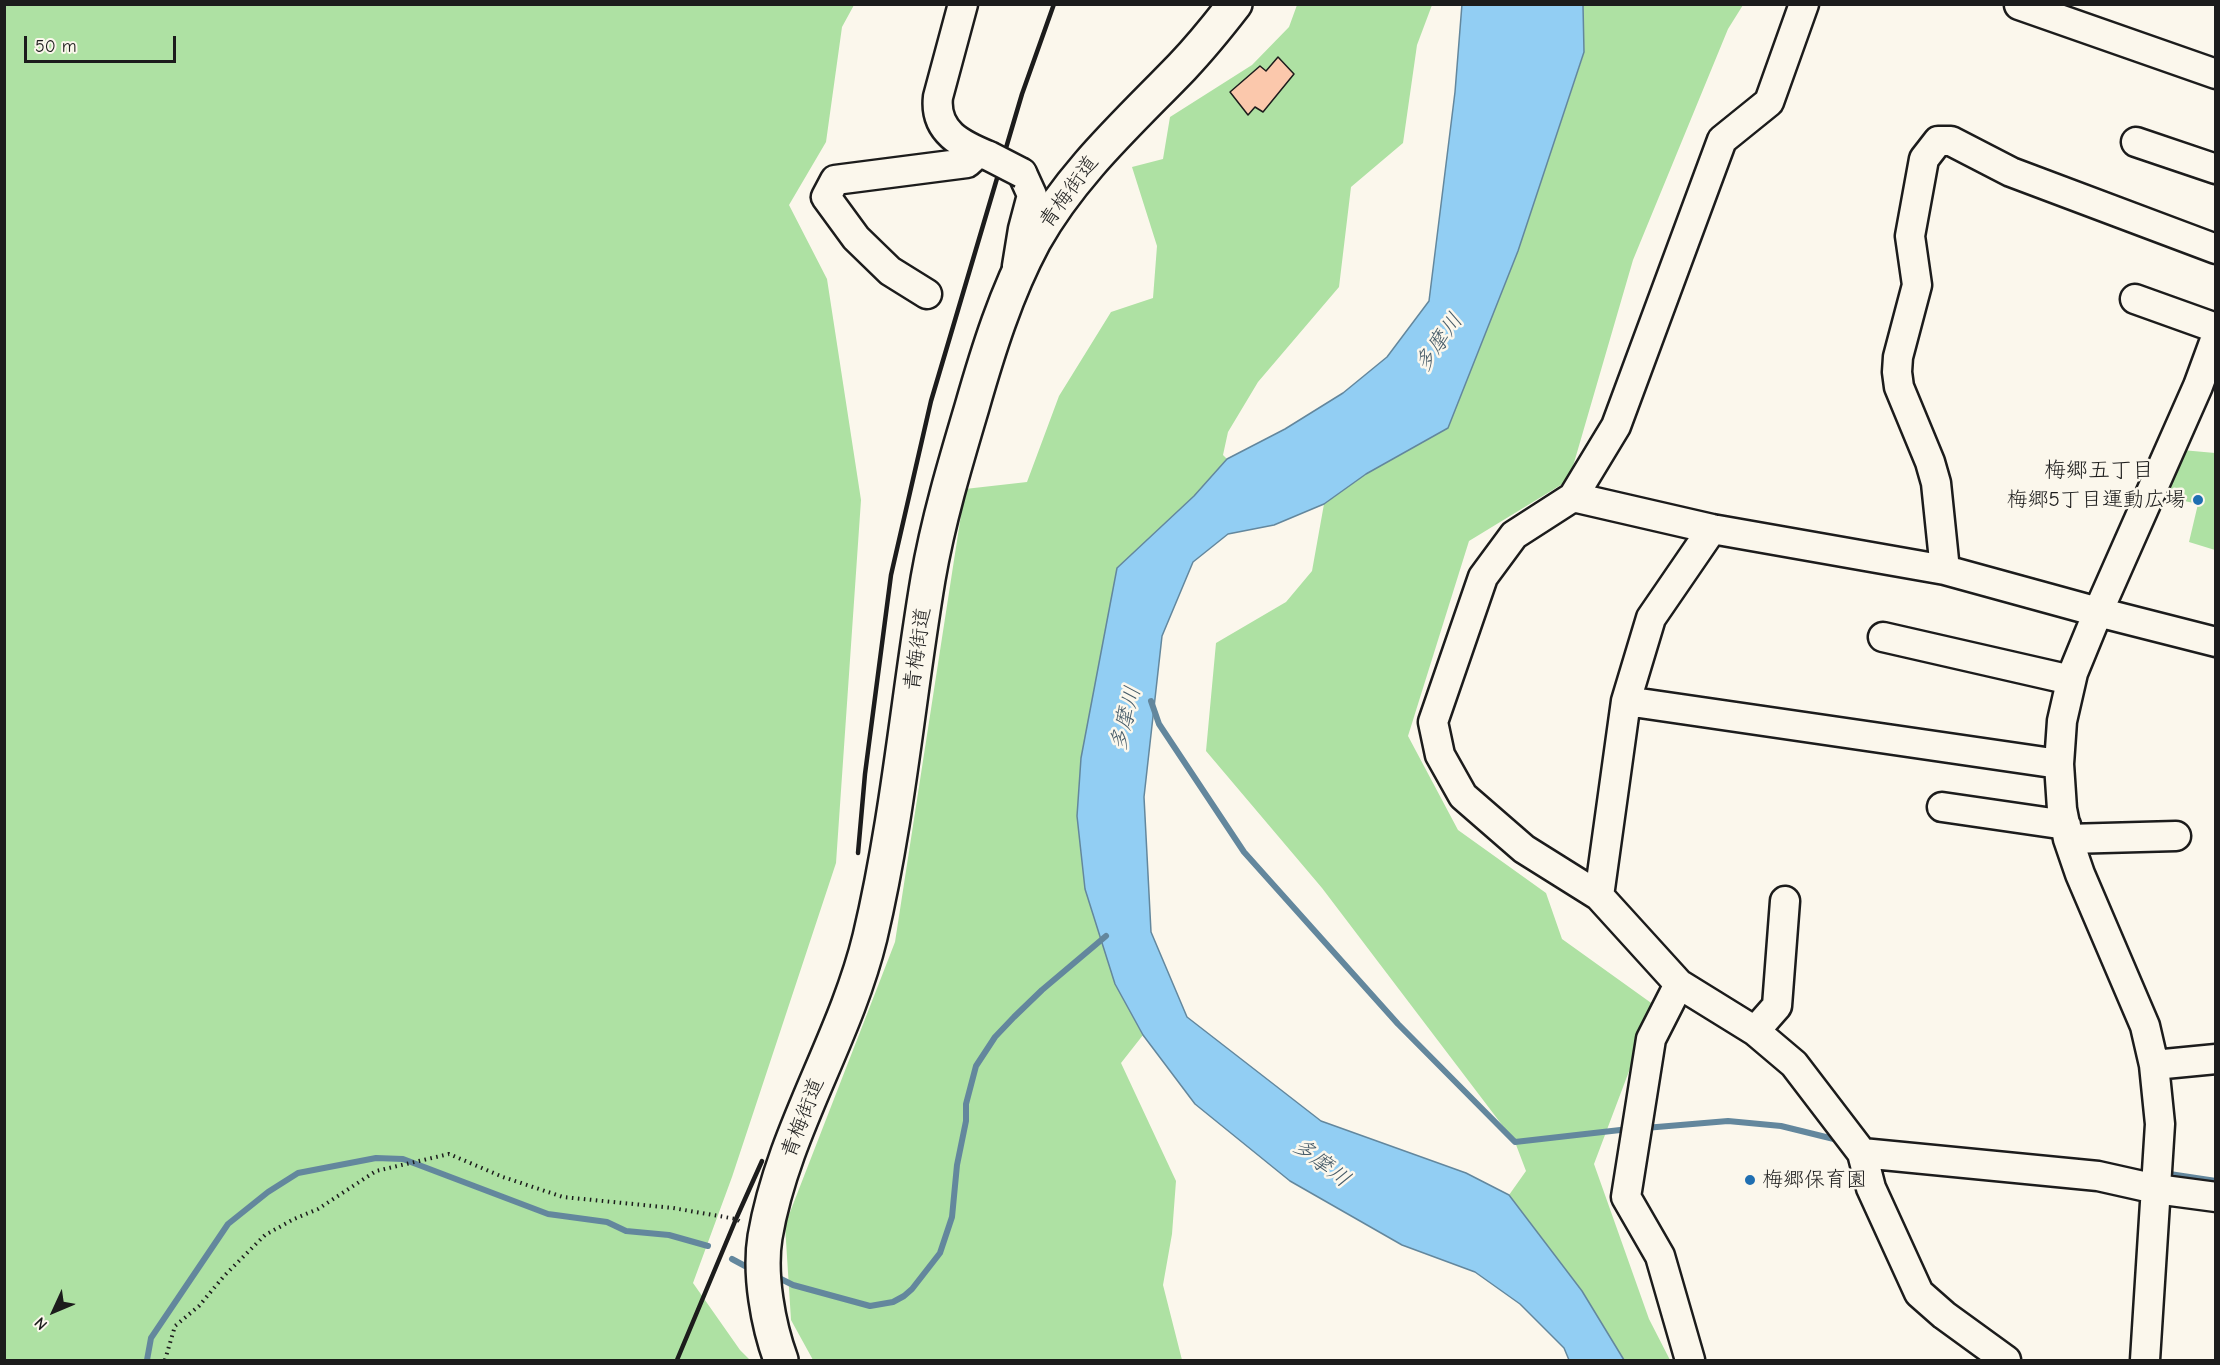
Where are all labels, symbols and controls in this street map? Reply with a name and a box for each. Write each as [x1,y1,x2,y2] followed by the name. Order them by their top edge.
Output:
[27,24,178,62] scale bar
[35,36,77,57] text: 50 m
[1034,151,1104,233] street label: 青梅街道
[1409,308,1469,378] water label: 多摩川
[2044,458,2154,484] district label: 梅郷五丁目
[2007,487,2186,513] place label: 梅郷5丁目運動広場
[2191,493,2205,507] marker: 梅郷5丁目運動広場
[900,606,936,692] street label: 青梅街道
[1105,684,1147,754] water label: 多摩川
[776,1074,830,1162] street label: 青梅街道
[1287,1133,1355,1193] water label: 多摩川
[1762,1167,1867,1193] place label: 梅郷保育園
[1743,1173,1757,1187] marker: 梅郷保育園
[24,1281,84,1341] north arrow
[31,1313,51,1334] text: N

